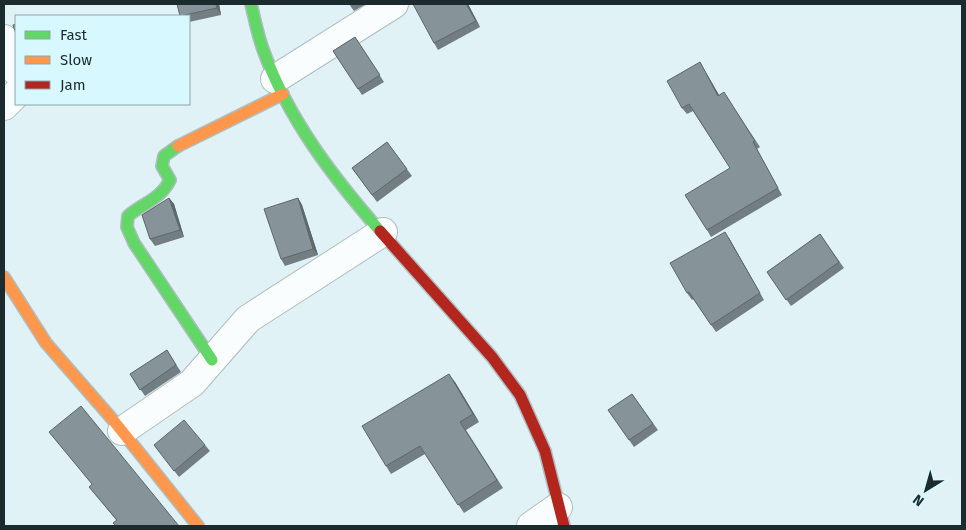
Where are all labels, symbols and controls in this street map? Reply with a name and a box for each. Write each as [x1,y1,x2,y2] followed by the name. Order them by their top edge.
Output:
[15,15,190,105] legend
[60,26,87,44] text: Fast
[60,51,92,69] text: Slow
[60,76,86,94] text: Jam
[901,465,951,515] north arrow
[910,490,927,510] text: N

